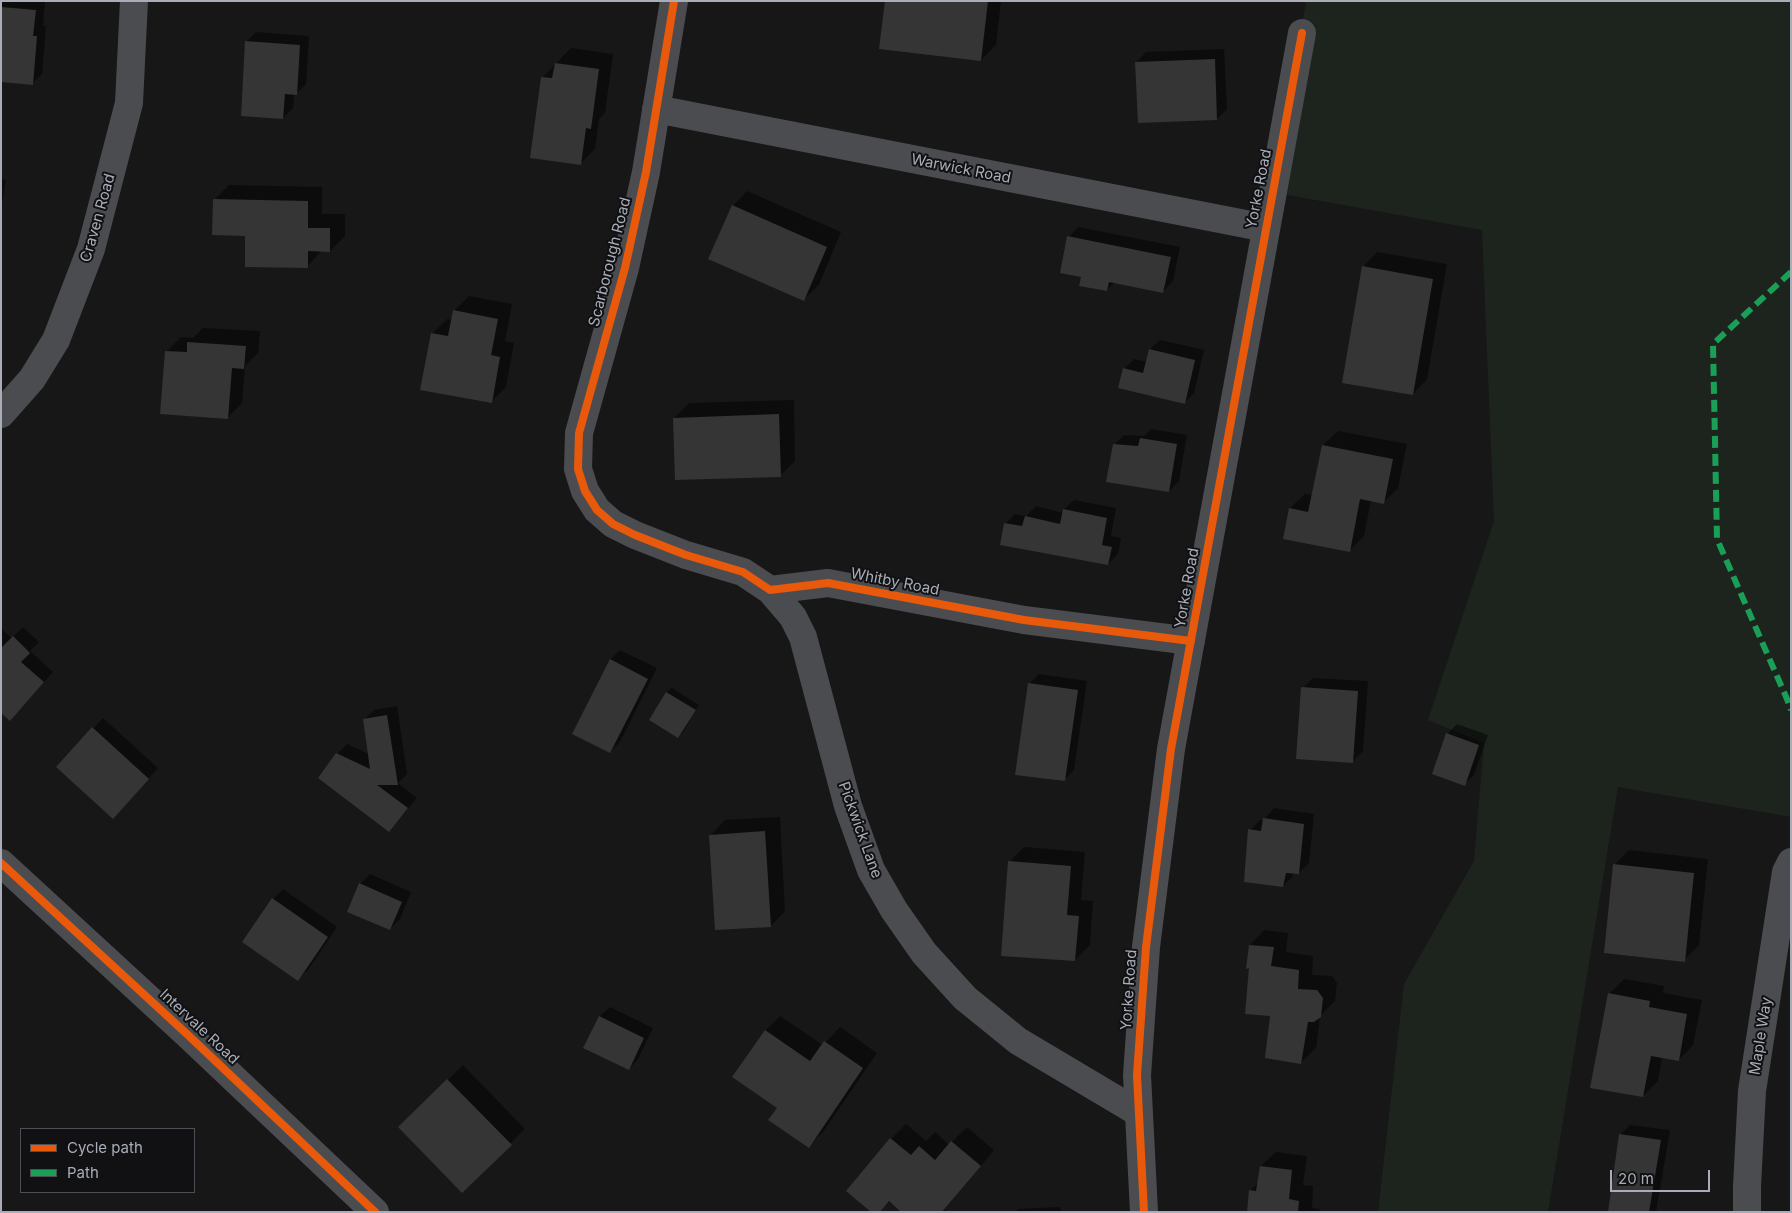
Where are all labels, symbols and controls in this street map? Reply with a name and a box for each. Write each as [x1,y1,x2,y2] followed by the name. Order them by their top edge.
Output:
[1242,148,1276,230] street label: Yorke Road
[910,150,1012,188] street label: Warwick Road
[77,172,119,264] street label: Craven Road
[585,196,635,328] street label: Scarborough Road
[1171,547,1203,629] street label: Yorke Road
[849,565,941,599] street label: Whitby Road
[834,779,886,881] street label: Pickwick Lane
[1117,949,1141,1031] street label: Yorke Road
[156,986,242,1068] street label: Intervale Road
[1746,996,1776,1076] street label: Maple Way
[20,1128,195,1193] legend
[67,1138,143,1157] text: Cycle path
[1612,1160,1712,1192] scale bar
[67,1163,99,1182] text: Path
[1618,1169,1654,1188] text: 20 m

